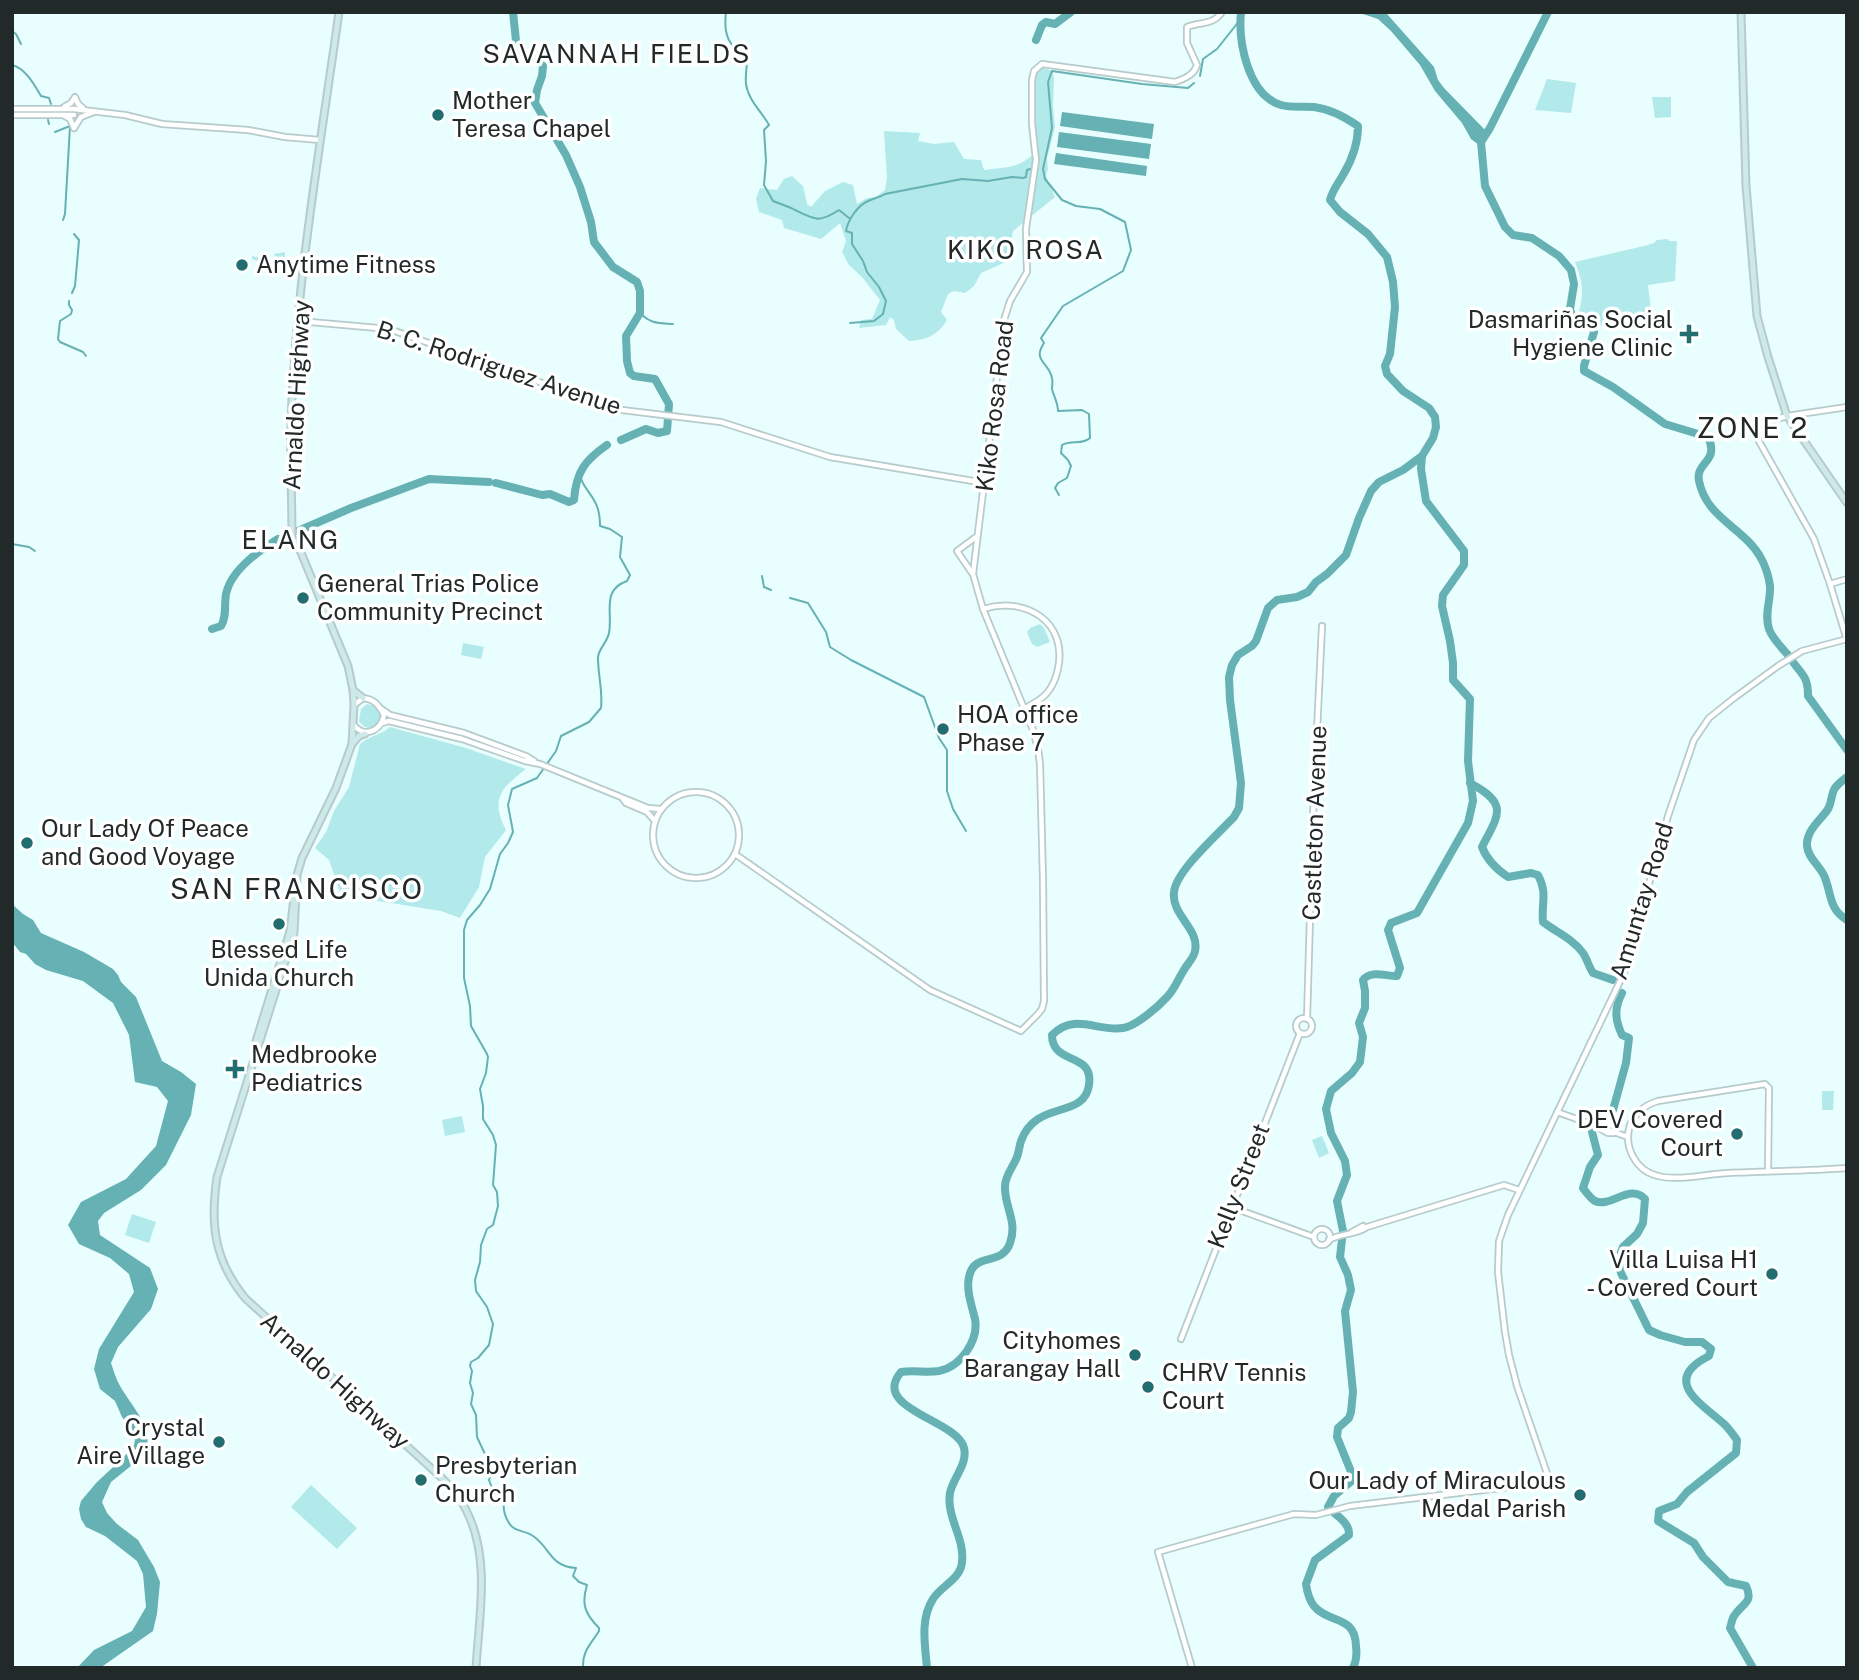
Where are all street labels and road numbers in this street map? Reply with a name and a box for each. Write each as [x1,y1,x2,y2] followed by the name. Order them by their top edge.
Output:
[277,299,315,491] street label: Arnaldo Highway
[374,314,625,420] street label: B. C. Rodriguez Avenue
[970,319,1018,493] street label: Kiko Rosa Road
[1297,725,1331,921] street label: Castleton Avenue
[1604,819,1678,983] street label: Amuntay Road
[1201,1119,1275,1252] street label: Kelly Street
[255,1306,416,1455] street label: Arnaldo Highway

